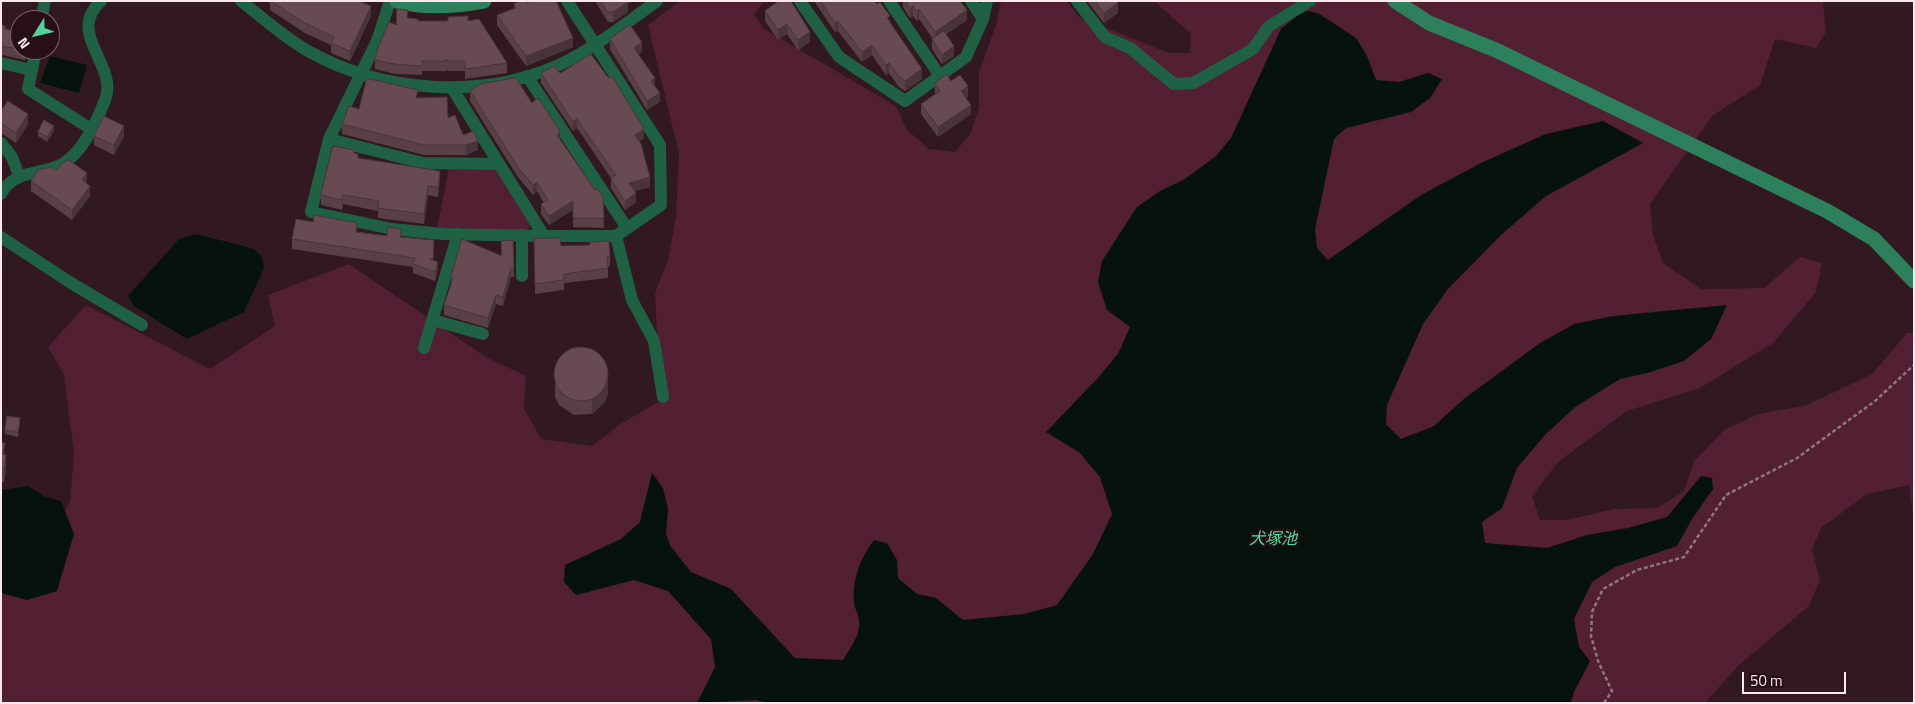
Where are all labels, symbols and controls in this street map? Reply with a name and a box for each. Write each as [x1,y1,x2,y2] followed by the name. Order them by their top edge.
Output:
[10,10,60,60] north arrow
[12,33,35,54] text: N
[1249,530,1297,550] water label: 犬塚池
[1745,662,1849,694] scale bar
[1750,669,1783,692] text: 50 m

